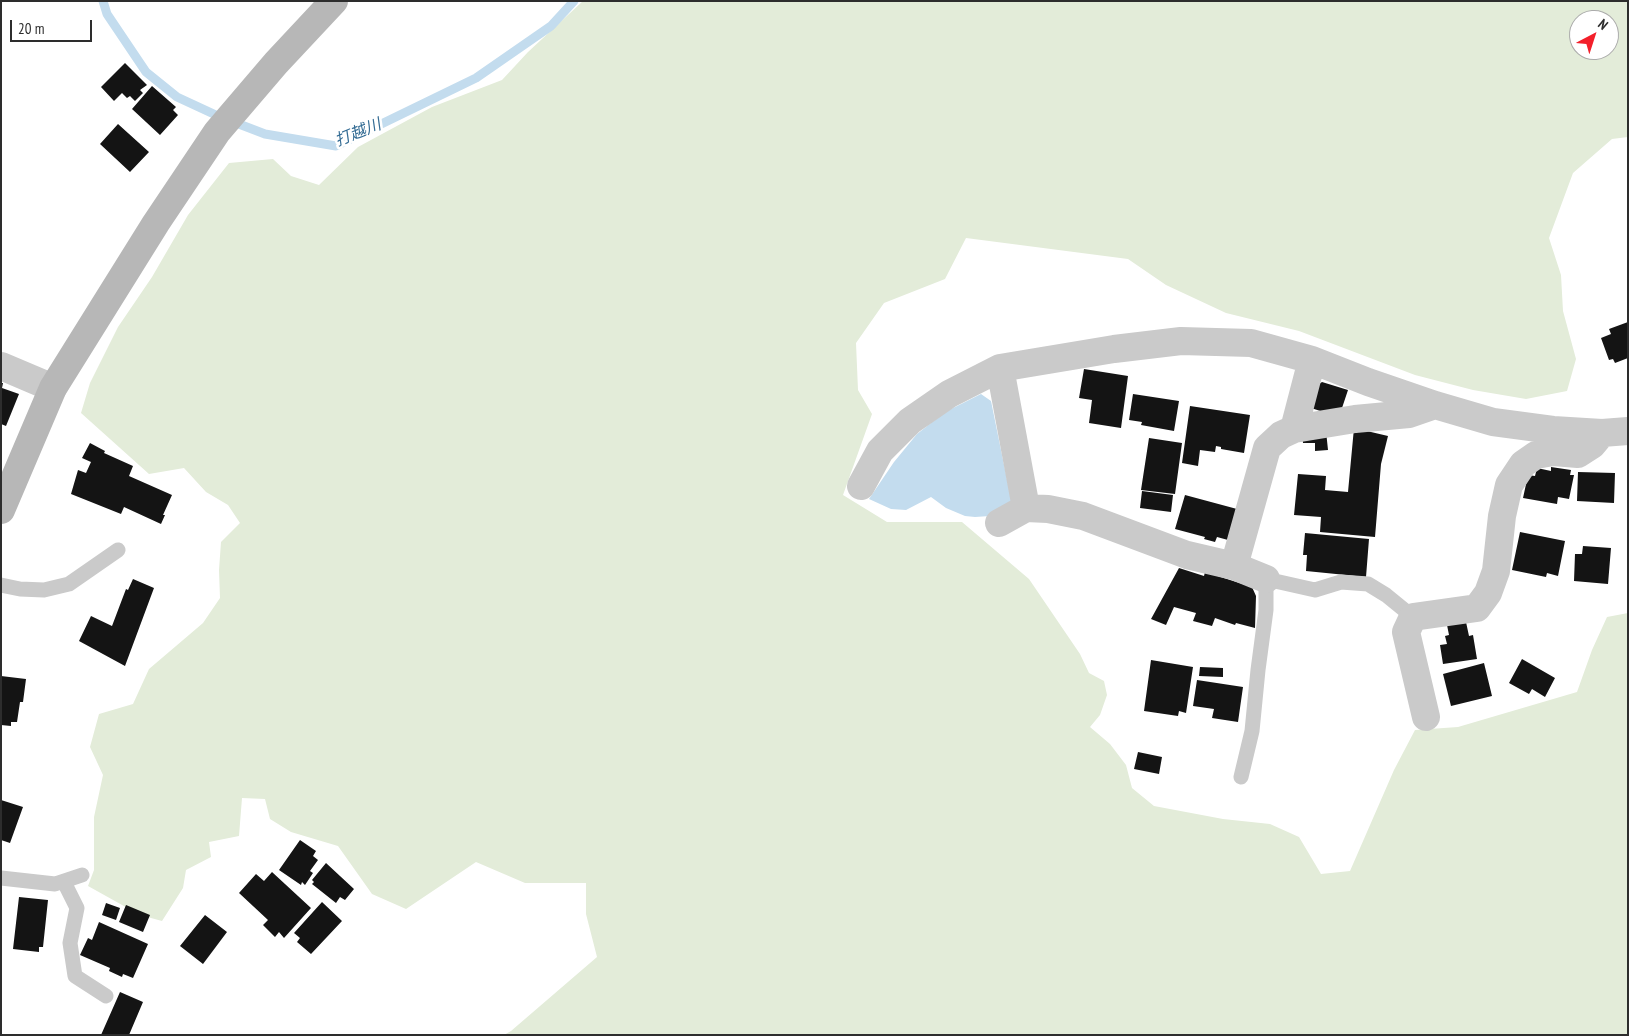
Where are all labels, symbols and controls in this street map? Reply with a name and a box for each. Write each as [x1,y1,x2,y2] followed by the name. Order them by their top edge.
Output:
[12,10,95,42] scale bar
[1569,10,1619,60] north arrow
[1594,15,1612,34] text: N
[18,19,44,38] text: 20 m
[332,115,384,151] water label: 打越川

